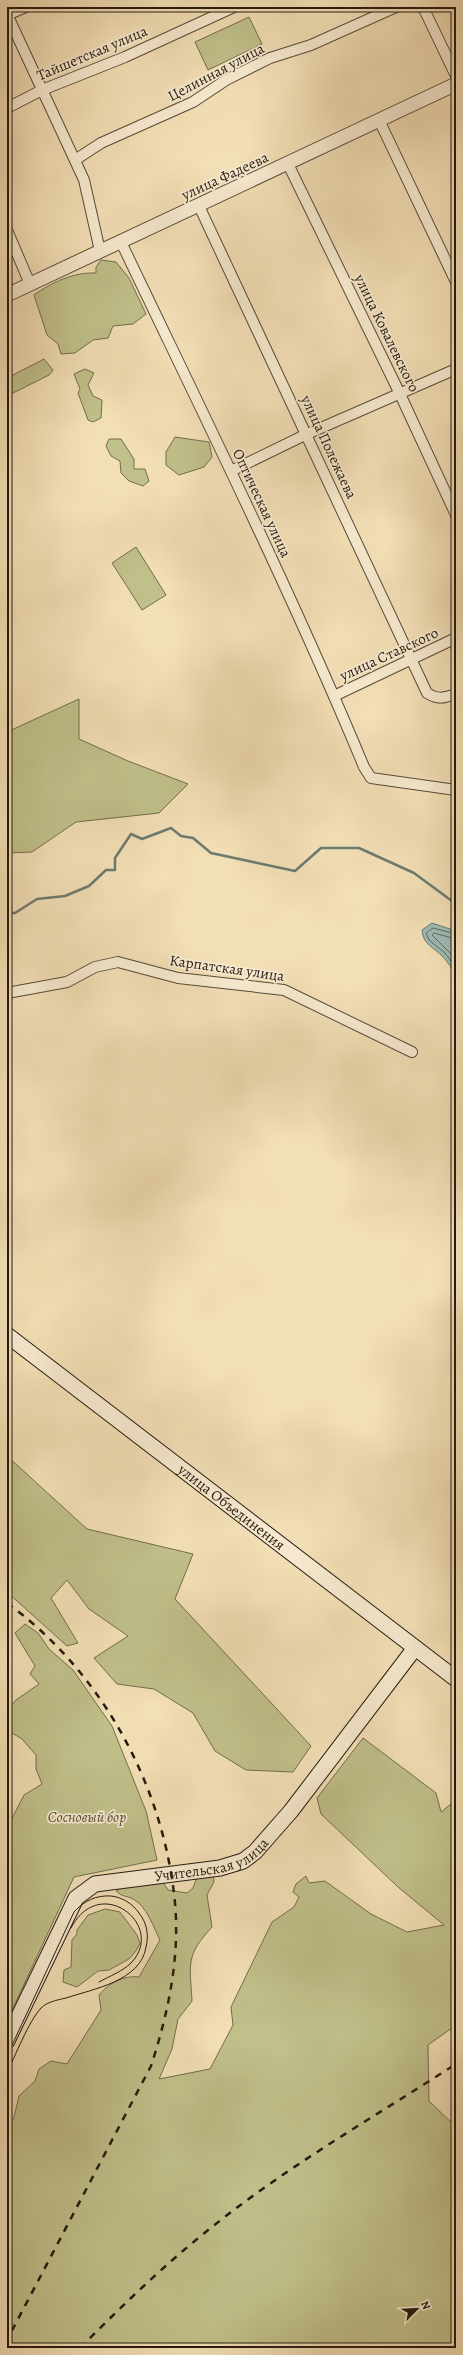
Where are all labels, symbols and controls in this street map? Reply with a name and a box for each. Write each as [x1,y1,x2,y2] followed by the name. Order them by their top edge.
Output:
[34,21,150,85] street label: Тайшетская улица
[164,38,268,106] street label: Целинная улица
[177,147,272,205] street label: улица Фадеева
[349,270,424,395] street label: улица Ковалевского
[296,391,362,502] street label: улица Полежаева
[228,445,296,561] street label: Оптическая улица
[335,622,442,686] street label: улица Ставского
[168,950,286,986] street label: Карпатская улица
[173,1459,289,1555] street label: улица Объединения
[48,1807,126,1827] park label: Сосновый бор
[153,1833,273,1886] street label: Учительская улица
[397,2289,437,2329] north arrow
[417,2298,434,2312] text: N

